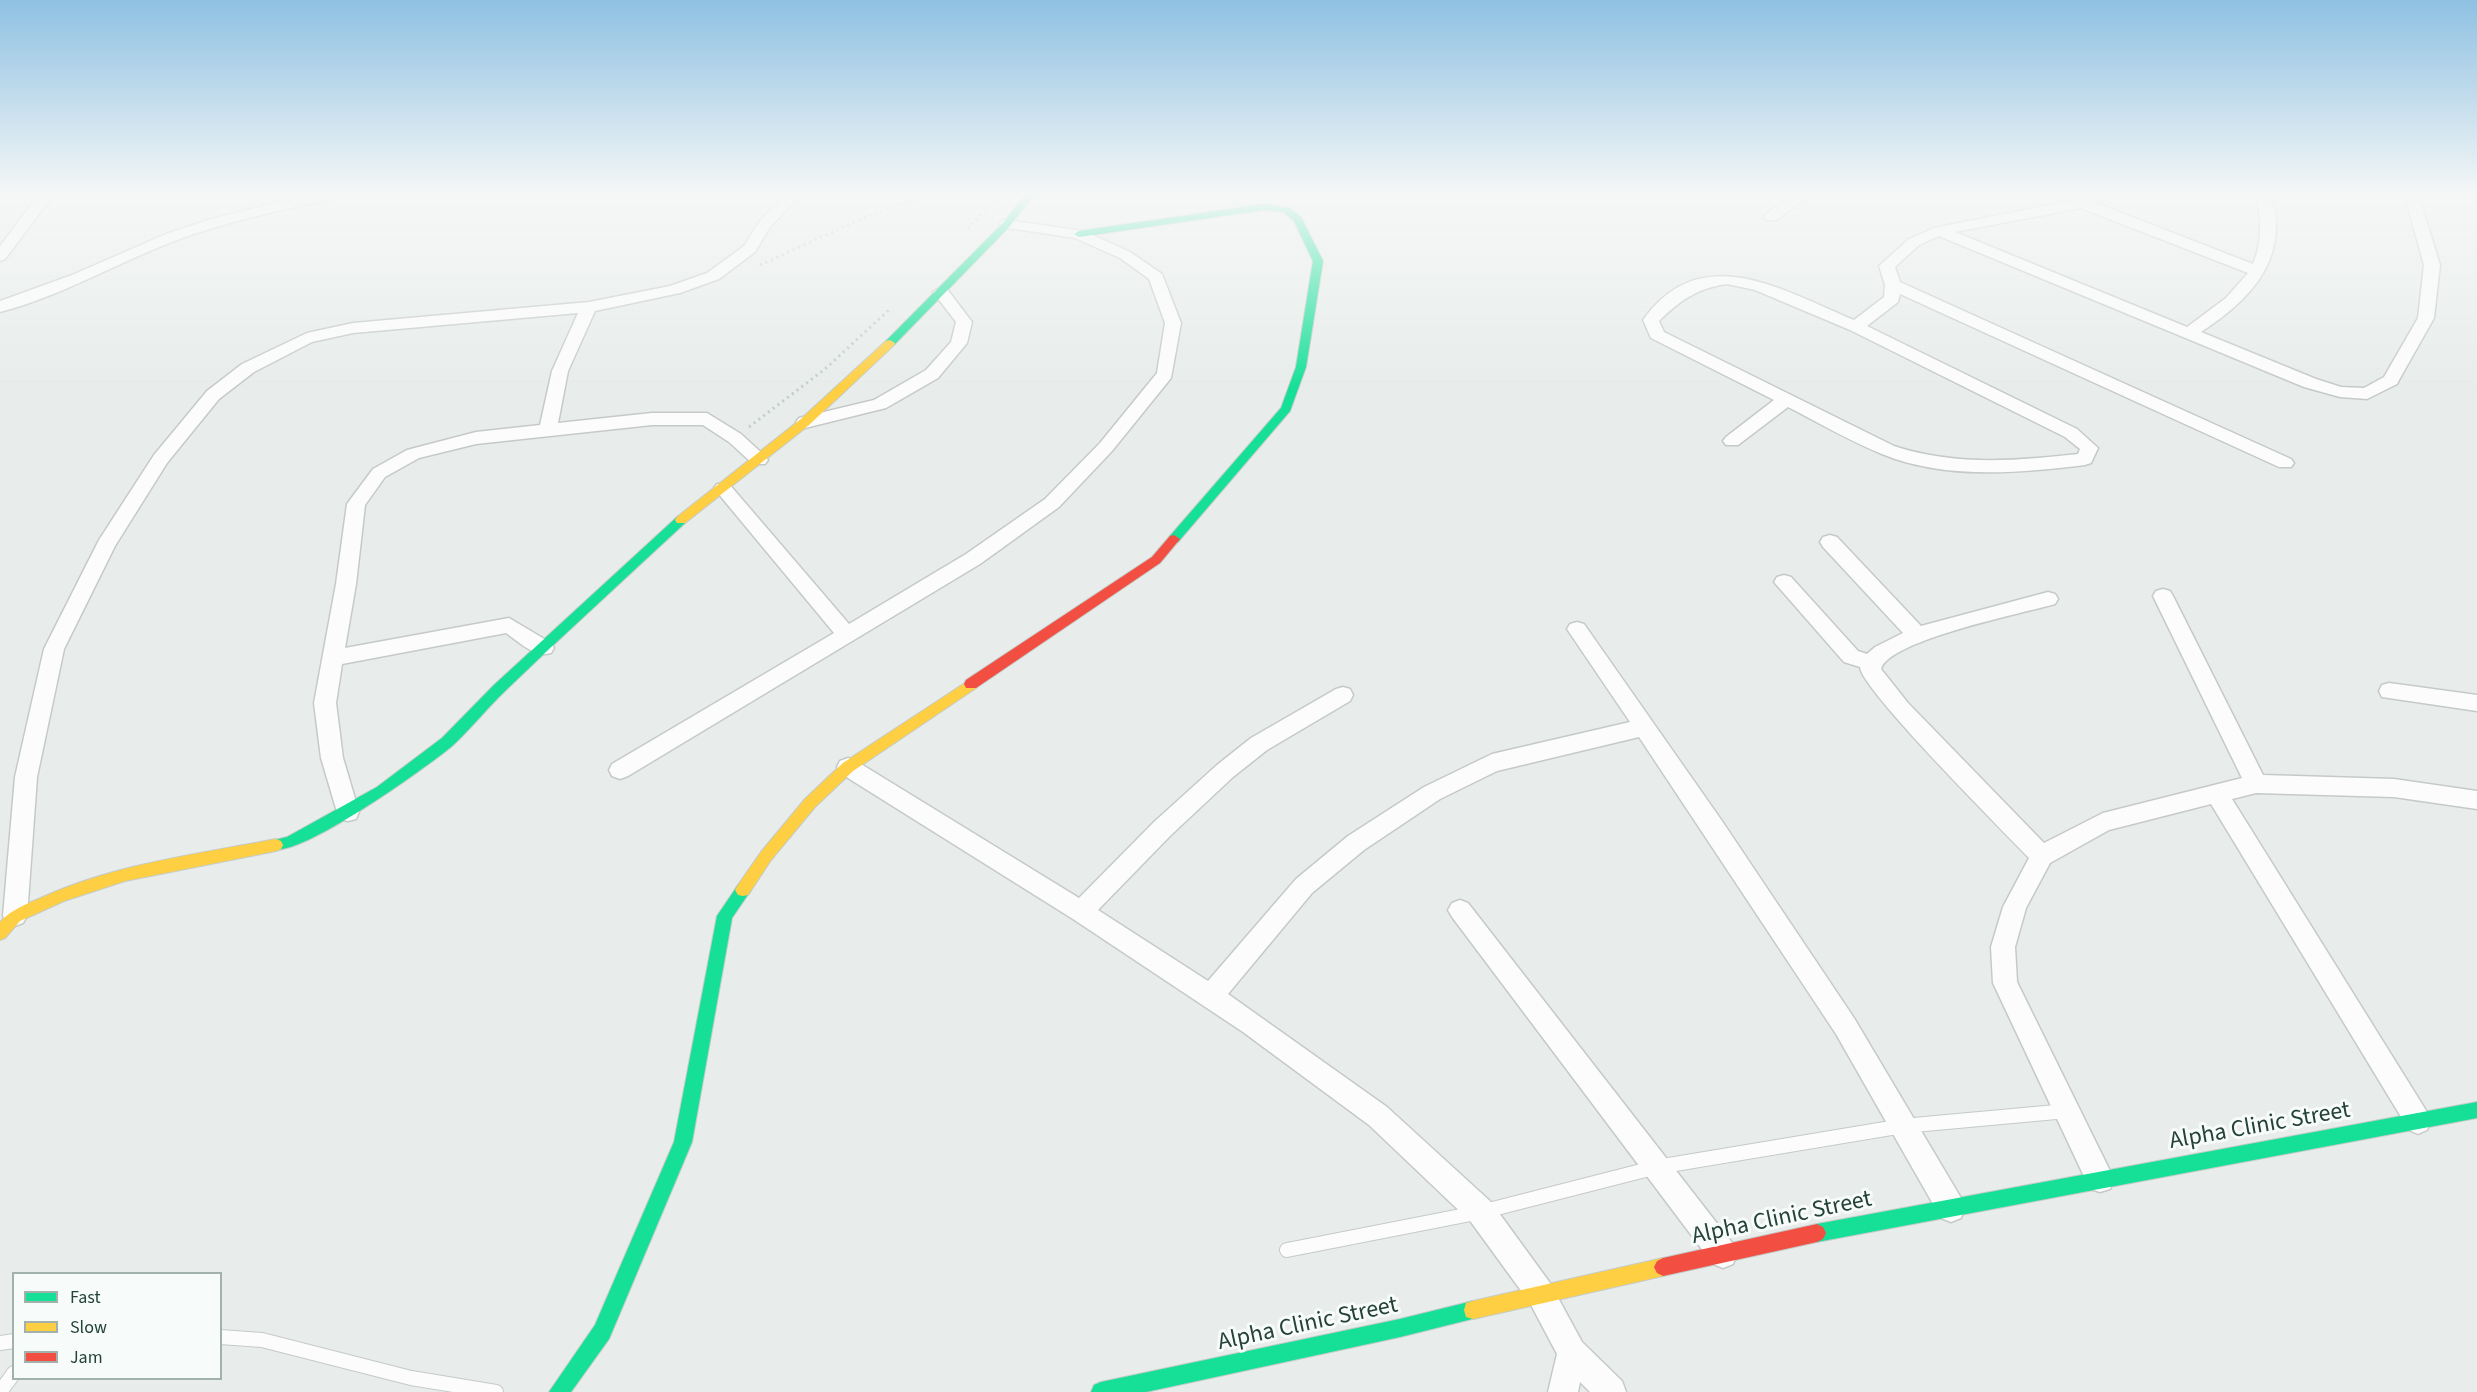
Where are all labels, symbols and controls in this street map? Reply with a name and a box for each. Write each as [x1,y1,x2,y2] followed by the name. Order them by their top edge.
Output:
[2167,1097,2353,1157] street label: Alpha Clinic Street
[1689,1186,1875,1252] street label: Alpha Clinic Street
[12,1272,222,1380] legend
[70,1285,101,1310] text: Fast
[1215,1292,1401,1358] street label: Alpha Clinic Street
[70,1315,107,1340] text: Slow
[70,1345,103,1370] text: Jam

